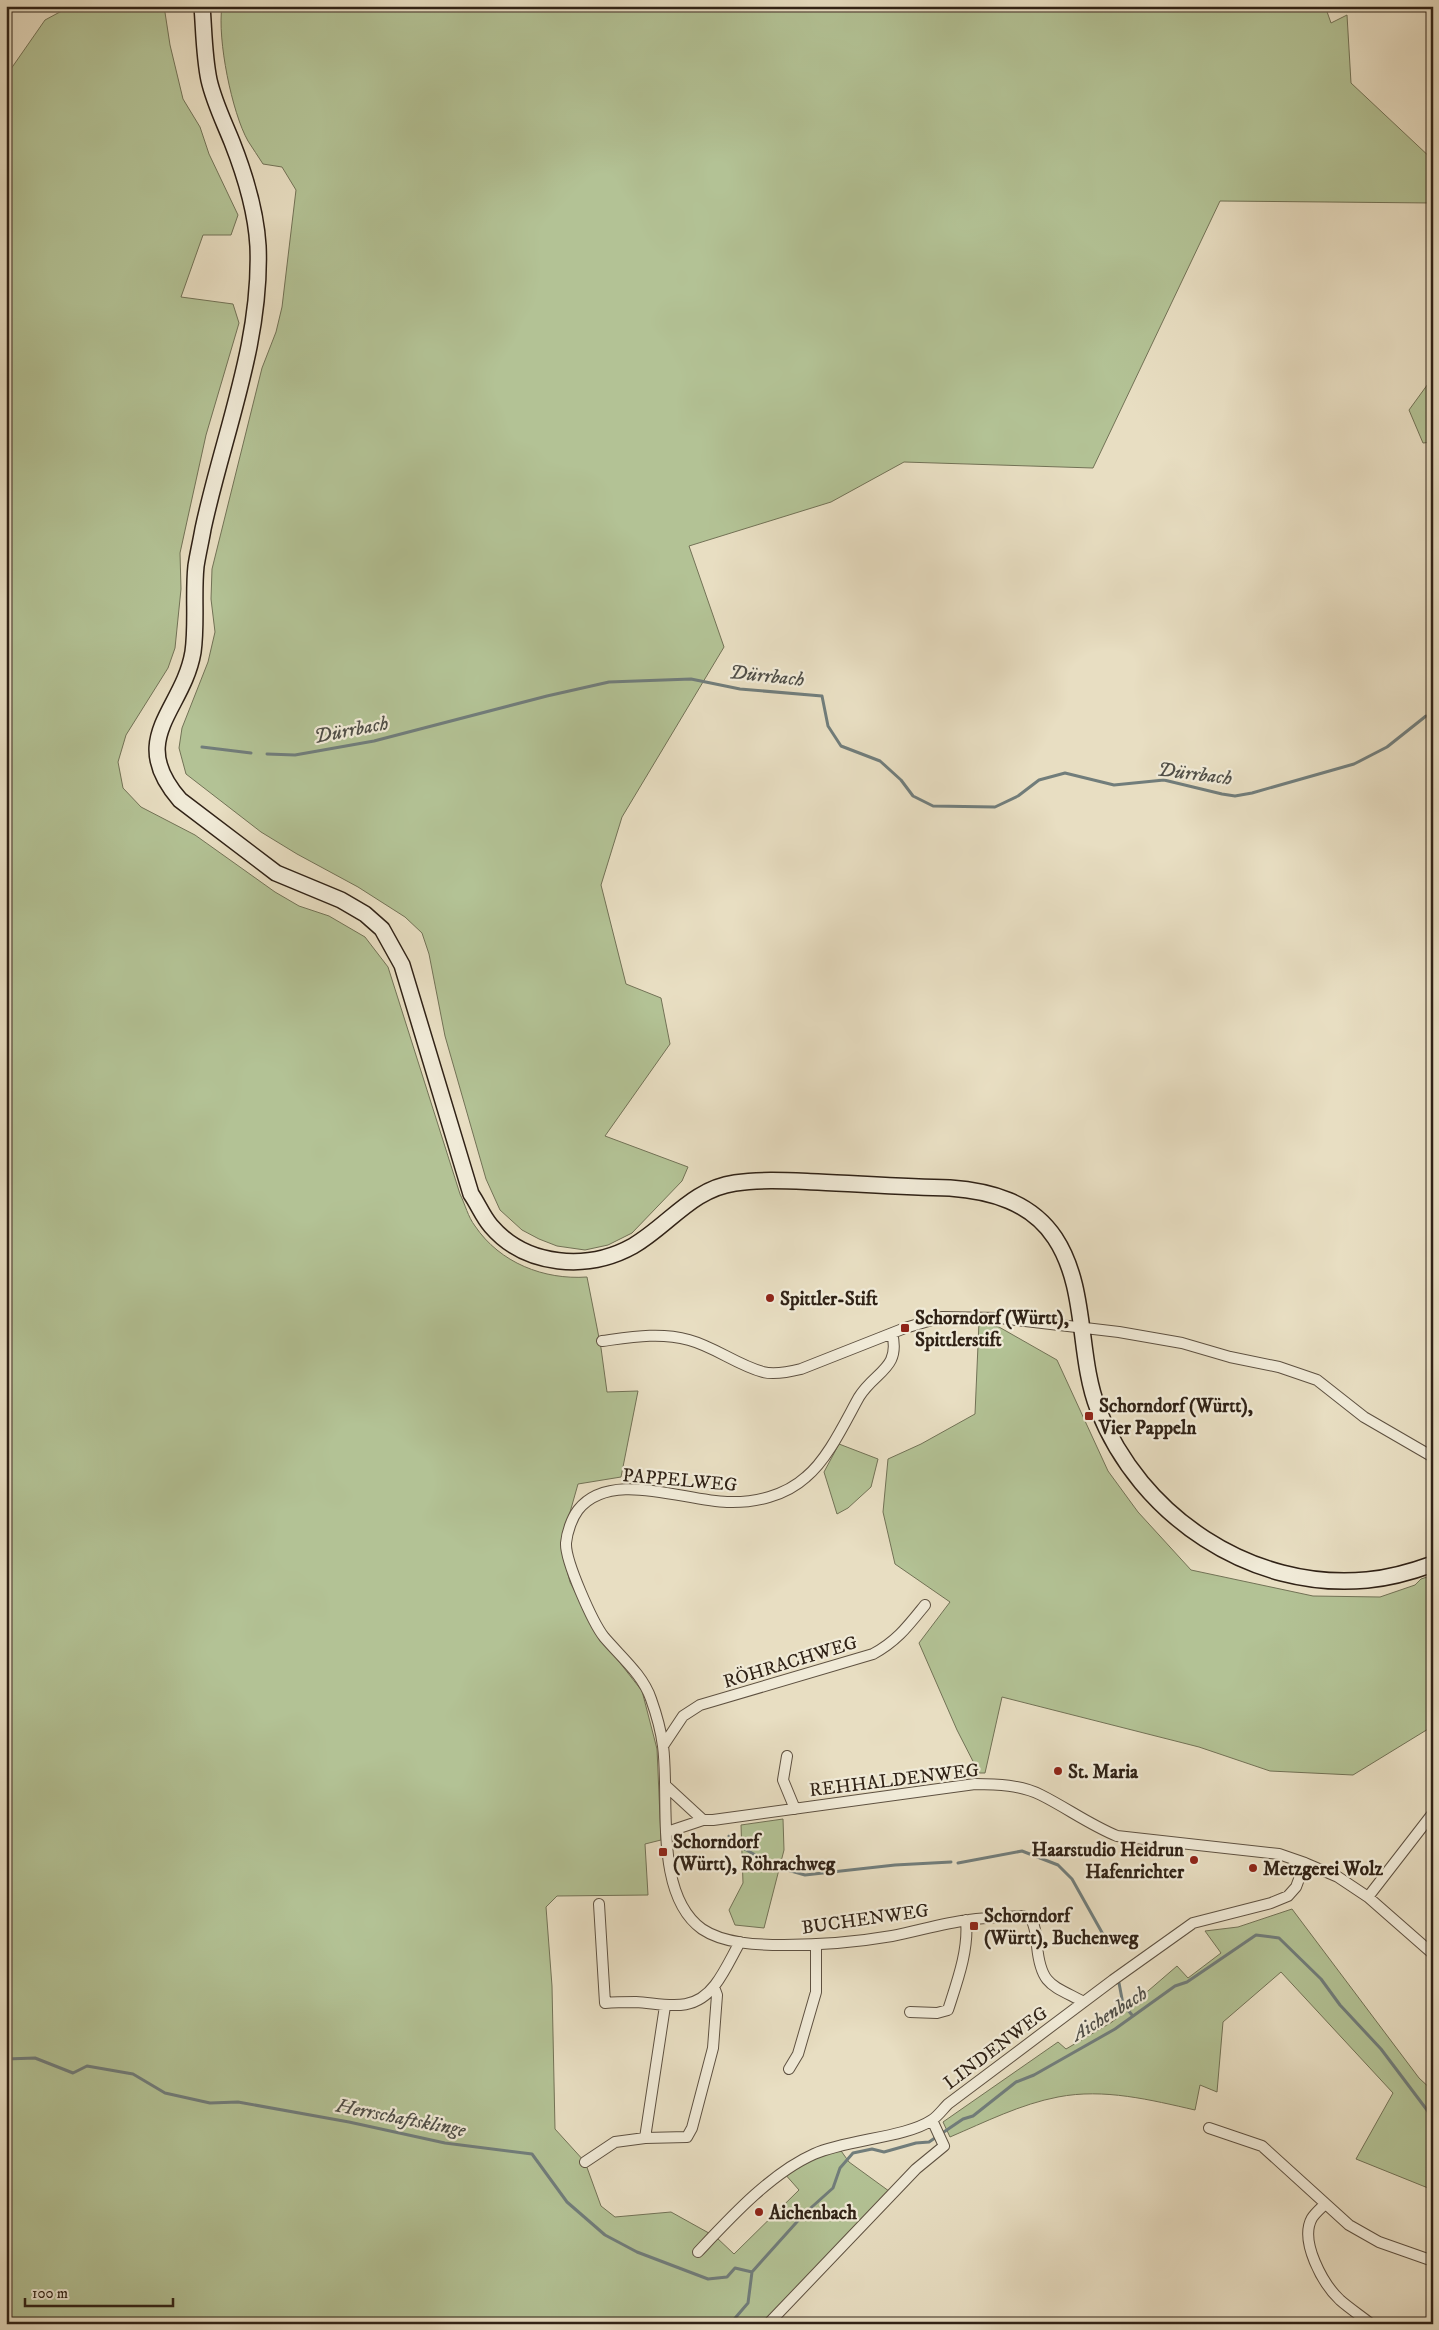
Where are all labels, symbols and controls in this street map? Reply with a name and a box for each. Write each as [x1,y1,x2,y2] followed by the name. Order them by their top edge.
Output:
[728,660,806,693] water label: Dürrbach
[312,711,391,750] water label: Dürrbach
[1156,757,1234,791] water label: Dürrbach
[780,1288,879,1311] place label: Spittler-Stift
[764,1292,776,1304] marker: Spittler-Stift
[915,1307,1069,1352] place label: Schorndorf (Württ), Spittlerstift
[899,1322,911,1334] marker: Schorndorf (Württ), Spittlerstift
[1098,1395,1253,1440] place label: Schorndorf (Württ), Vier Pappeln
[1083,1410,1095,1422] marker: Schorndorf (Württ), Vier Pappeln
[622,1464,738,1497] street label: PAPPELWEG
[720,1630,860,1694] street label: RÖHRACHWEG
[808,1759,980,1802] street label: REHHALDENWEG
[1068,1761,1139,1784] place label: St. Maria
[1052,1765,1064,1777] marker: St. Maria
[673,1831,836,1876] place label: Schorndorf (Württ), Röhrachweg
[1031,1839,1185,1884] place label: Haarstudio Heidrun Hafenrichter
[657,1846,669,1858] marker: Schorndorf (Württ), Röhrachweg
[1188,1854,1200,1866] marker: Haarstudio Heidrun Hafenrichter
[1263,1858,1384,1881] place label: Metzgerei Wolz
[1247,1862,1259,1874] marker: Metzgerei Wolz
[800,1899,930,1940] street label: BUCHENWEG
[984,1905,1139,1950] place label: Schorndorf (Württ), Buchenweg
[968,1920,980,1932] marker: Schorndorf (Württ), Buchenweg
[1066,1981,1152,2048] water label: Aichenbach
[939,2002,1052,2095] street label: LINDENWEG
[333,2093,469,2144] water label: Herrschaftsklinge
[768,2202,858,2225] place label: Aichenbach
[753,2206,765,2218] marker: Aichenbach
[25,2275,172,2307] scale bar
[32,2284,68,2303] text: 100 m

